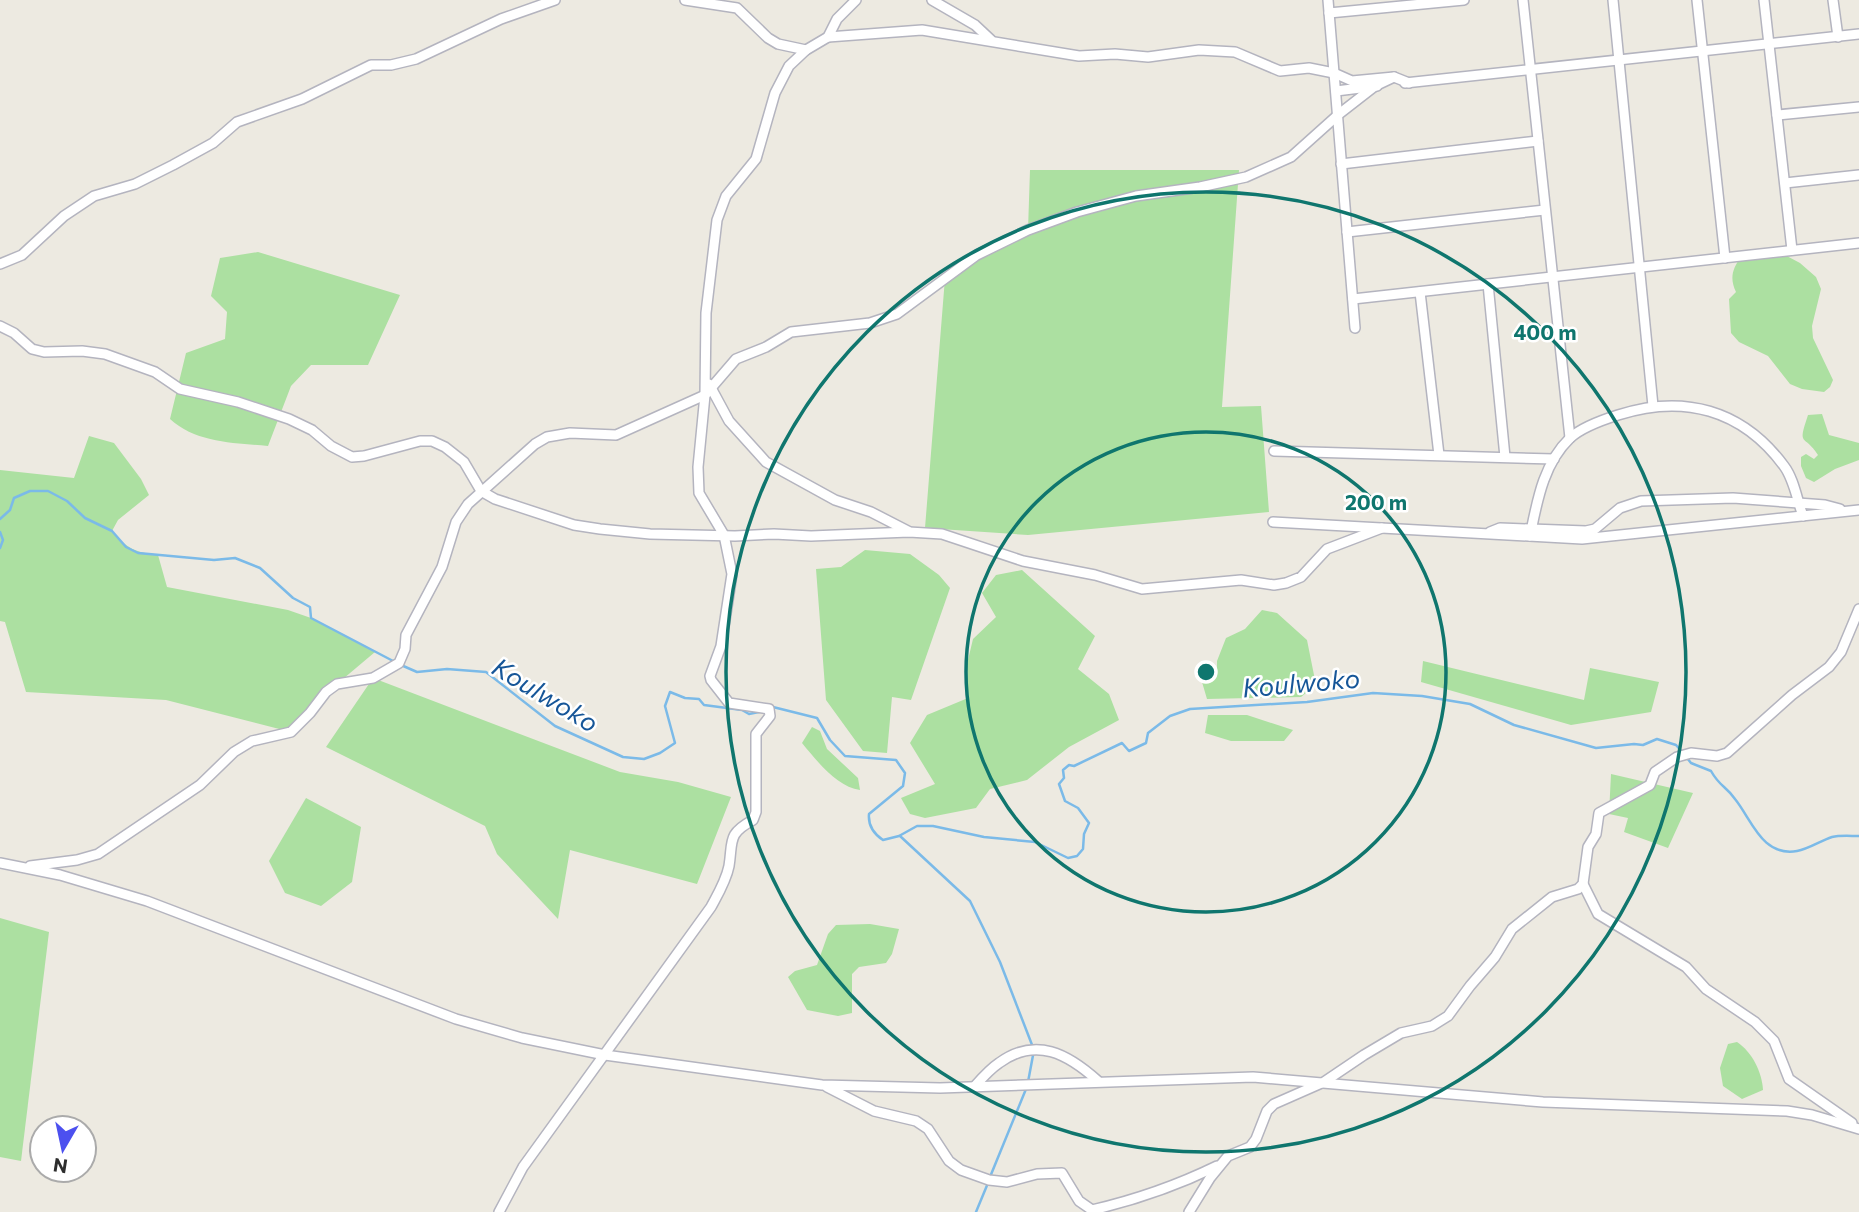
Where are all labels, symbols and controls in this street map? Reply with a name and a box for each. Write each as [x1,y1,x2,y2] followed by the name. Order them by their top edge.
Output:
[1513,319,1577,344] text: 400 m
[1345,489,1407,514] text: 200 m
[487,650,605,738] water label: Koulwoko
[1194,660,1218,684] centre of rings
[1241,661,1361,703] water label: Koulwoko
[28,1114,98,1184] north arrow
[51,1154,69,1179] text: N

